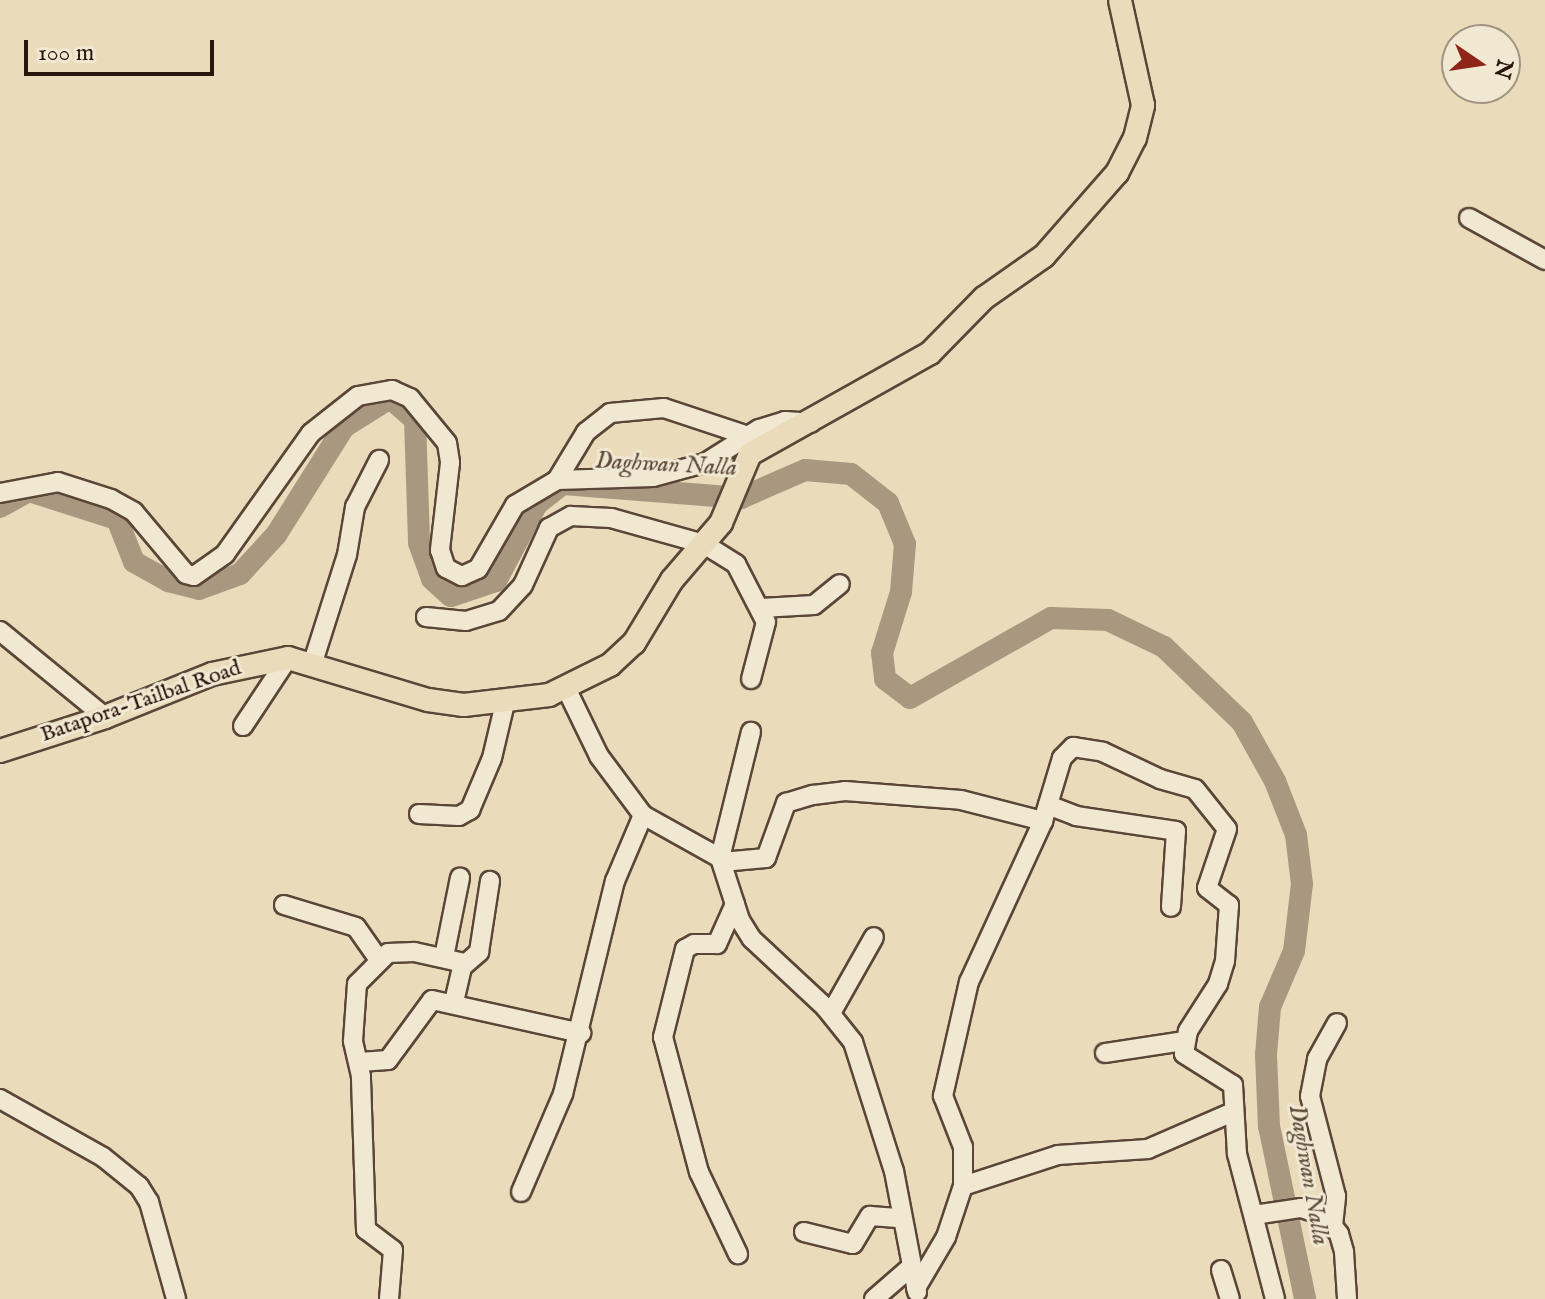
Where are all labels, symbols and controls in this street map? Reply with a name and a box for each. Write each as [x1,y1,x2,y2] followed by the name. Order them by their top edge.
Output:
[28,24,218,74] scale bar
[1441,24,1521,104] north arrow
[38,38,94,69] text: 100 m
[1487,57,1518,81] text: N
[594,447,738,483] water label: Daghwan Nalla
[37,655,245,749] street label: Batapora-Tailbal Road
[1281,1103,1335,1247] water label: Daghwan Nalla

